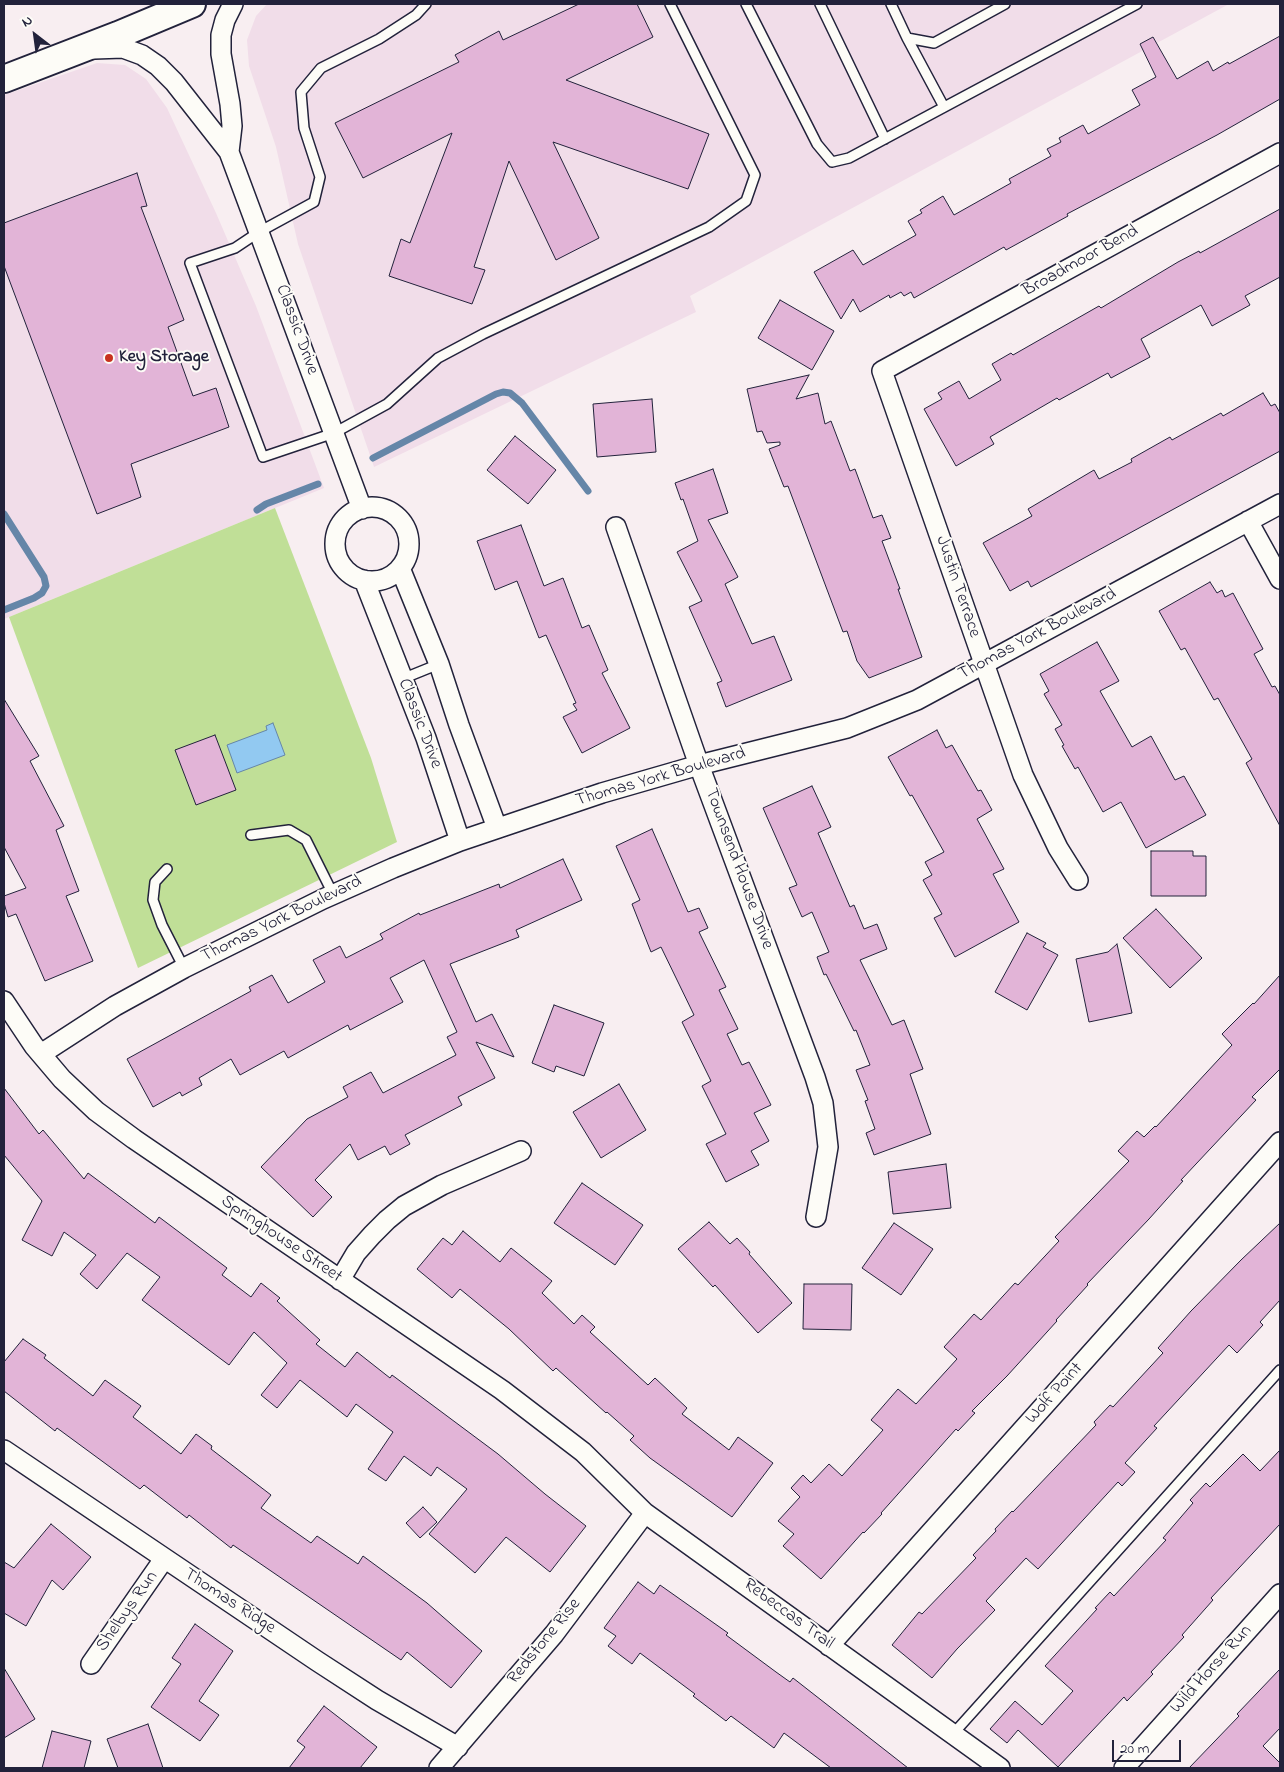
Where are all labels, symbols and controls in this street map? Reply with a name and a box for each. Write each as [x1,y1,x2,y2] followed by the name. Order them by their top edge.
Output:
[10,10,60,60] north arrow
[18,10,37,33] text: N
[1019,221,1143,303] street label: Broadmoor Bend
[270,282,322,378] street label: Classic Drive
[119,347,209,369] place label: Key Storage
[103,352,115,364] marker: Key Storage
[930,533,984,641] street label: Justin Terrace
[955,584,1121,686] street label: Thomas York Boulevard
[392,676,446,772] street label: Classic Drive
[574,743,748,813] street label: Thomas York Boulevard
[699,786,777,952] street label: Townsend House Drive
[198,872,366,968] street label: Thomas York Boulevard
[216,1191,346,1289] street label: Springhouse Street
[1022,1359,1088,1429] street label: Wolf Point
[179,1564,279,1640] street label: Thomas Ridge
[92,1568,164,1656] street label: Shelbys Run
[738,1575,838,1655] street label: Rebeccas Trail
[504,1595,586,1689] street label: Redstone Rise
[1167,1621,1257,1719] street label: Wild Horse Run
[1114,1730,1183,1762] scale bar
[1120,1738,1149,1760] text: 20 m

